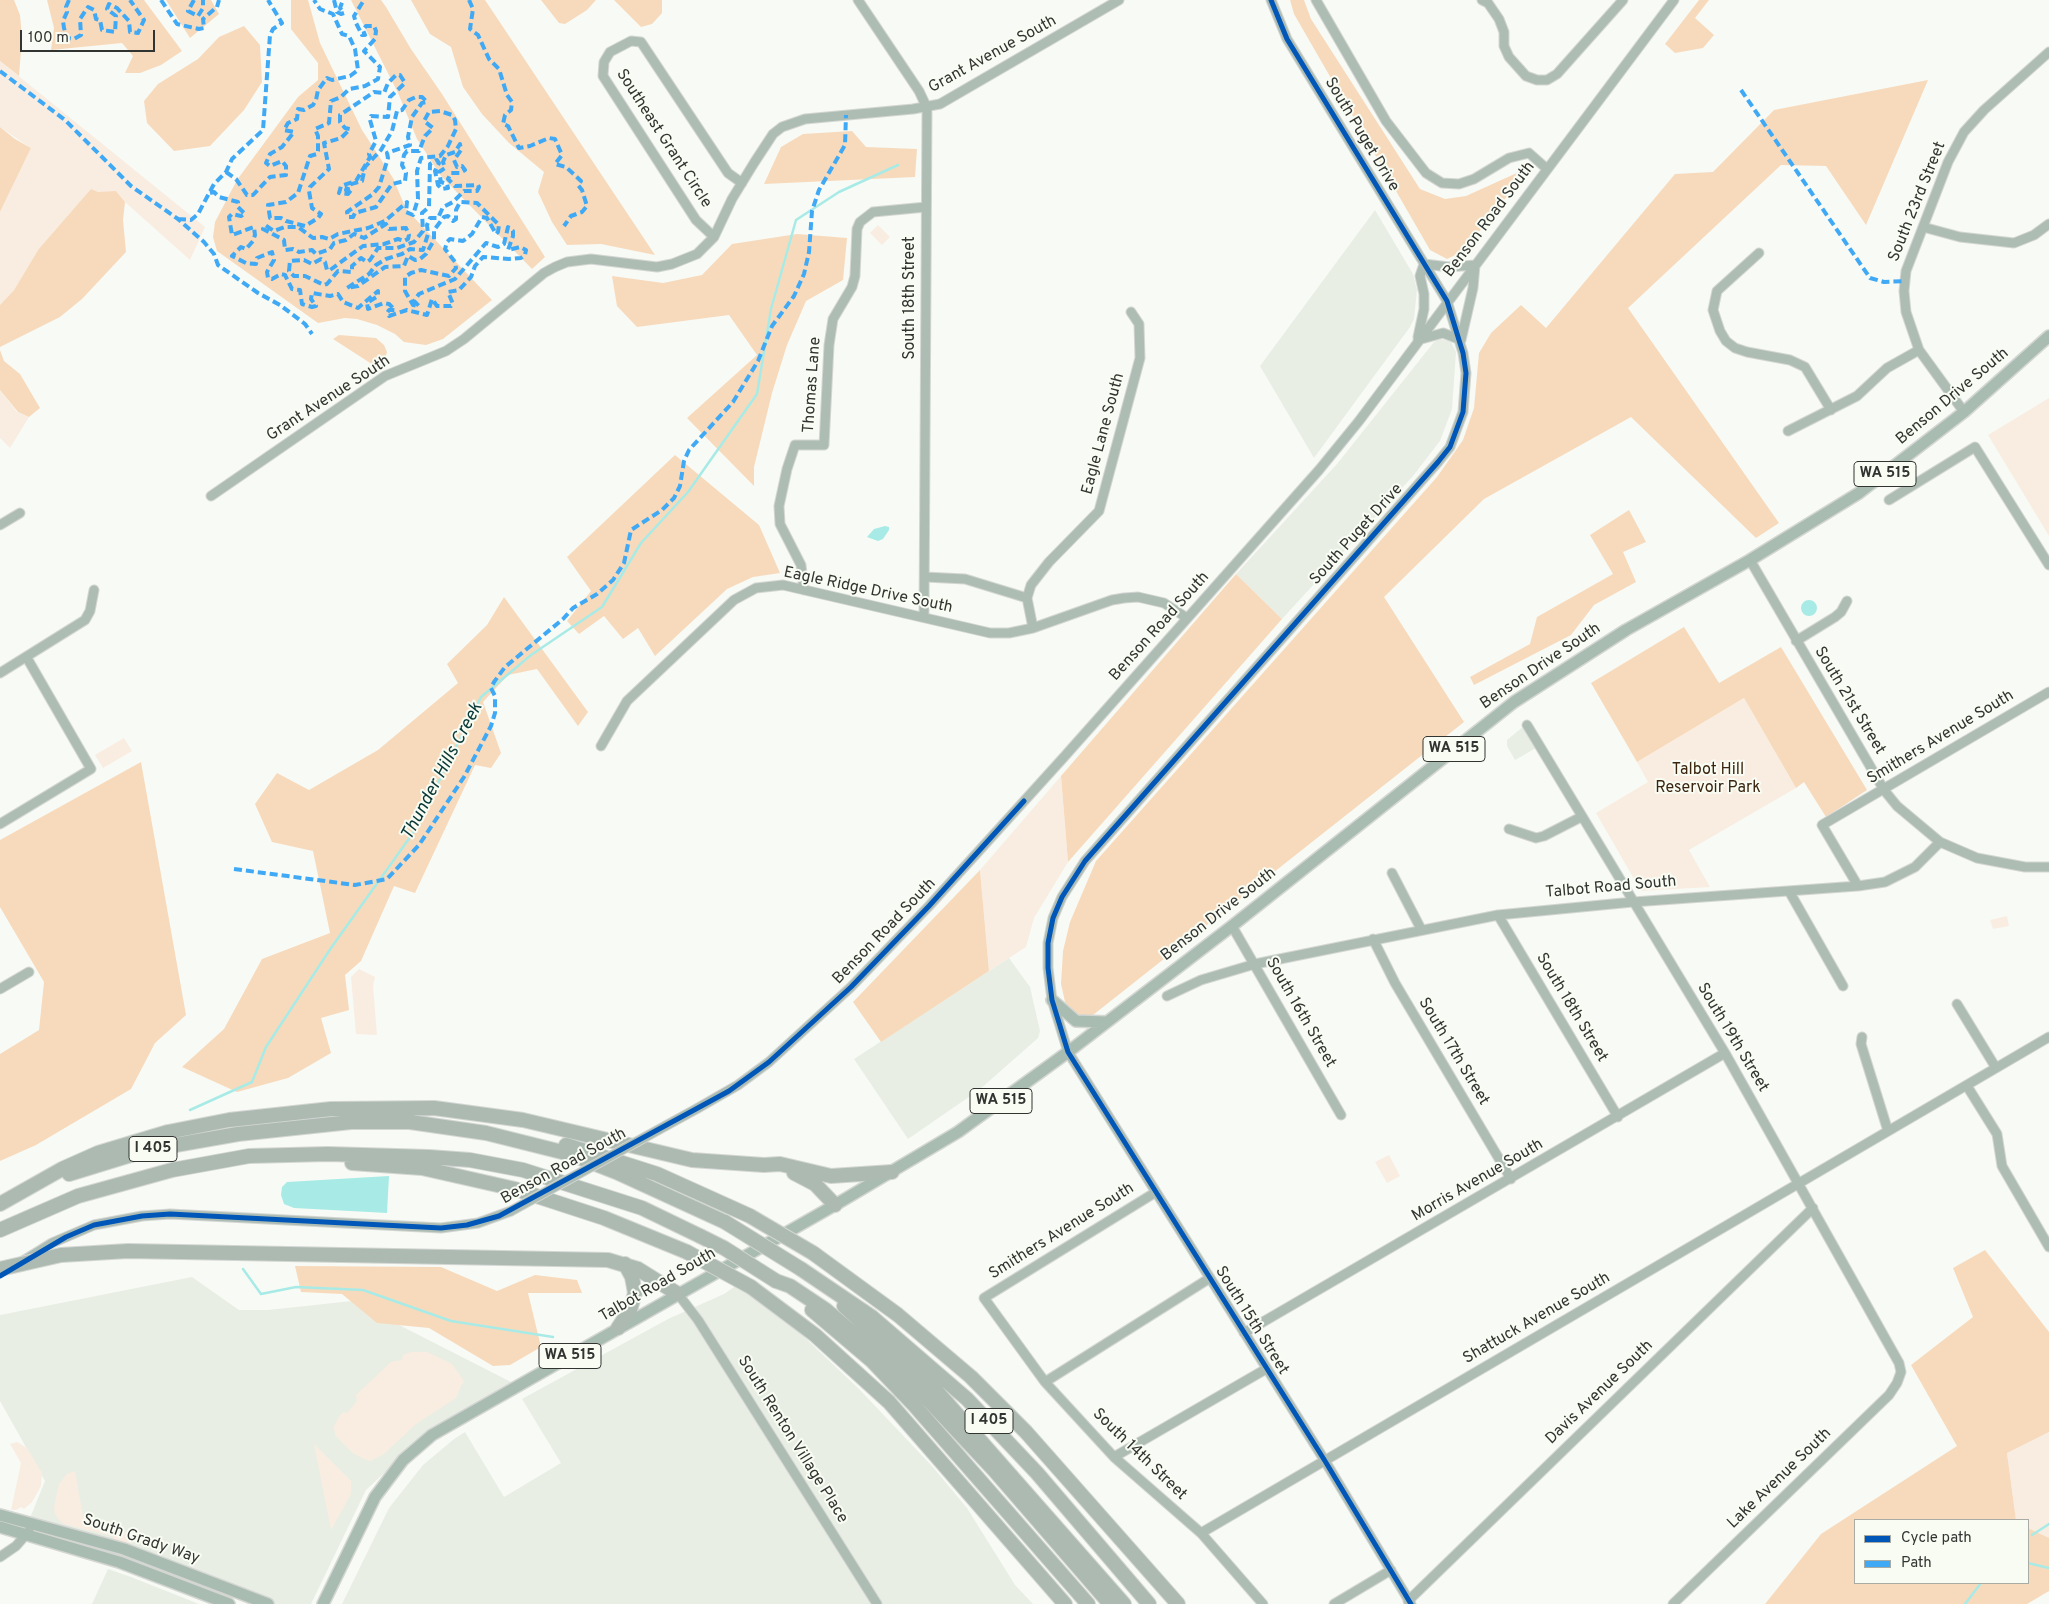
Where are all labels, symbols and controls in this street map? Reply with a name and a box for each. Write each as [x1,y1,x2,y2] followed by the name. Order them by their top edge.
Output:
[926,12,1060,98] street label: Grant Avenue South
[22,20,158,52] scale bar
[28,29,69,48] text: 100 m
[611,66,715,212] street label: Southeast Grant Circle
[1319,75,1403,195] street label: South Puget Drive
[1885,139,1951,265] street label: South 23rd Street
[1440,158,1540,282] street label: Benson Road South
[901,236,921,360] street label: South 18th Street
[800,336,826,434] street label: Thomas Lane
[1893,344,2013,450] street label: Benson Drive South
[264,352,394,446] street label: Grant Avenue South
[1079,371,1129,497] street label: Eagle Lane South
[1854,462,1916,486] road number: WA 515
[1307,480,1407,590] street label: South Puget Drive
[782,564,954,618] street label: Eagle Ridge Drive South
[1106,569,1214,685] street label: Benson Road South
[1477,620,1605,714] street label: Benson Drive South
[1809,644,1889,758] street label: South 21st Street
[1864,687,2018,789] street label: Smithers Avenue South
[398,699,488,845] water label: Thunder Hills Creek
[1423,736,1485,762] road number: WA 515
[1655,761,1761,799] park label: Talbot Hill Reservoir Park
[1158,864,1280,966] street label: Benson Drive South
[1545,873,1677,903] street label: Talbot Road South
[829,875,941,989] street label: Benson Road South
[1531,950,1611,1066] street label: South 18th Street
[1261,955,1339,1071] street label: South 16th Street
[1692,980,1772,1096] street label: South 19th Street
[1413,995,1493,1109] street label: South 17th Street
[970,1088,1032,1114] road number: WA 515
[498,1125,630,1209] street label: Benson Road South
[129,1136,177,1162] road number: I 405
[1409,1136,1547,1226] street label: Morris Avenue South
[986,1179,1138,1285] street label: Smithers Avenue South
[596,1245,720,1327] street label: Talbot Road South
[1210,1263,1292,1379] street label: South 15th Street
[1460,1269,1614,1369] street label: Shattuck Avenue South
[1542,1337,1658,1449] street label: Davis Avenue South
[539,1344,601,1368] road number: WA 515
[733,1353,851,1527] street label: South Renton Village Place
[1088,1405,1190,1505] street label: South 14th Street
[965,1408,1013,1434] road number: I 405
[1724,1425,1836,1533] street label: Lake Avenue South
[80,1511,202,1569] street label: South Grady Way
[1854,1519,2029,1584] legend
[1901,1529,1972,1548] text: Cycle path
[1901,1554,1932,1573] text: Path

